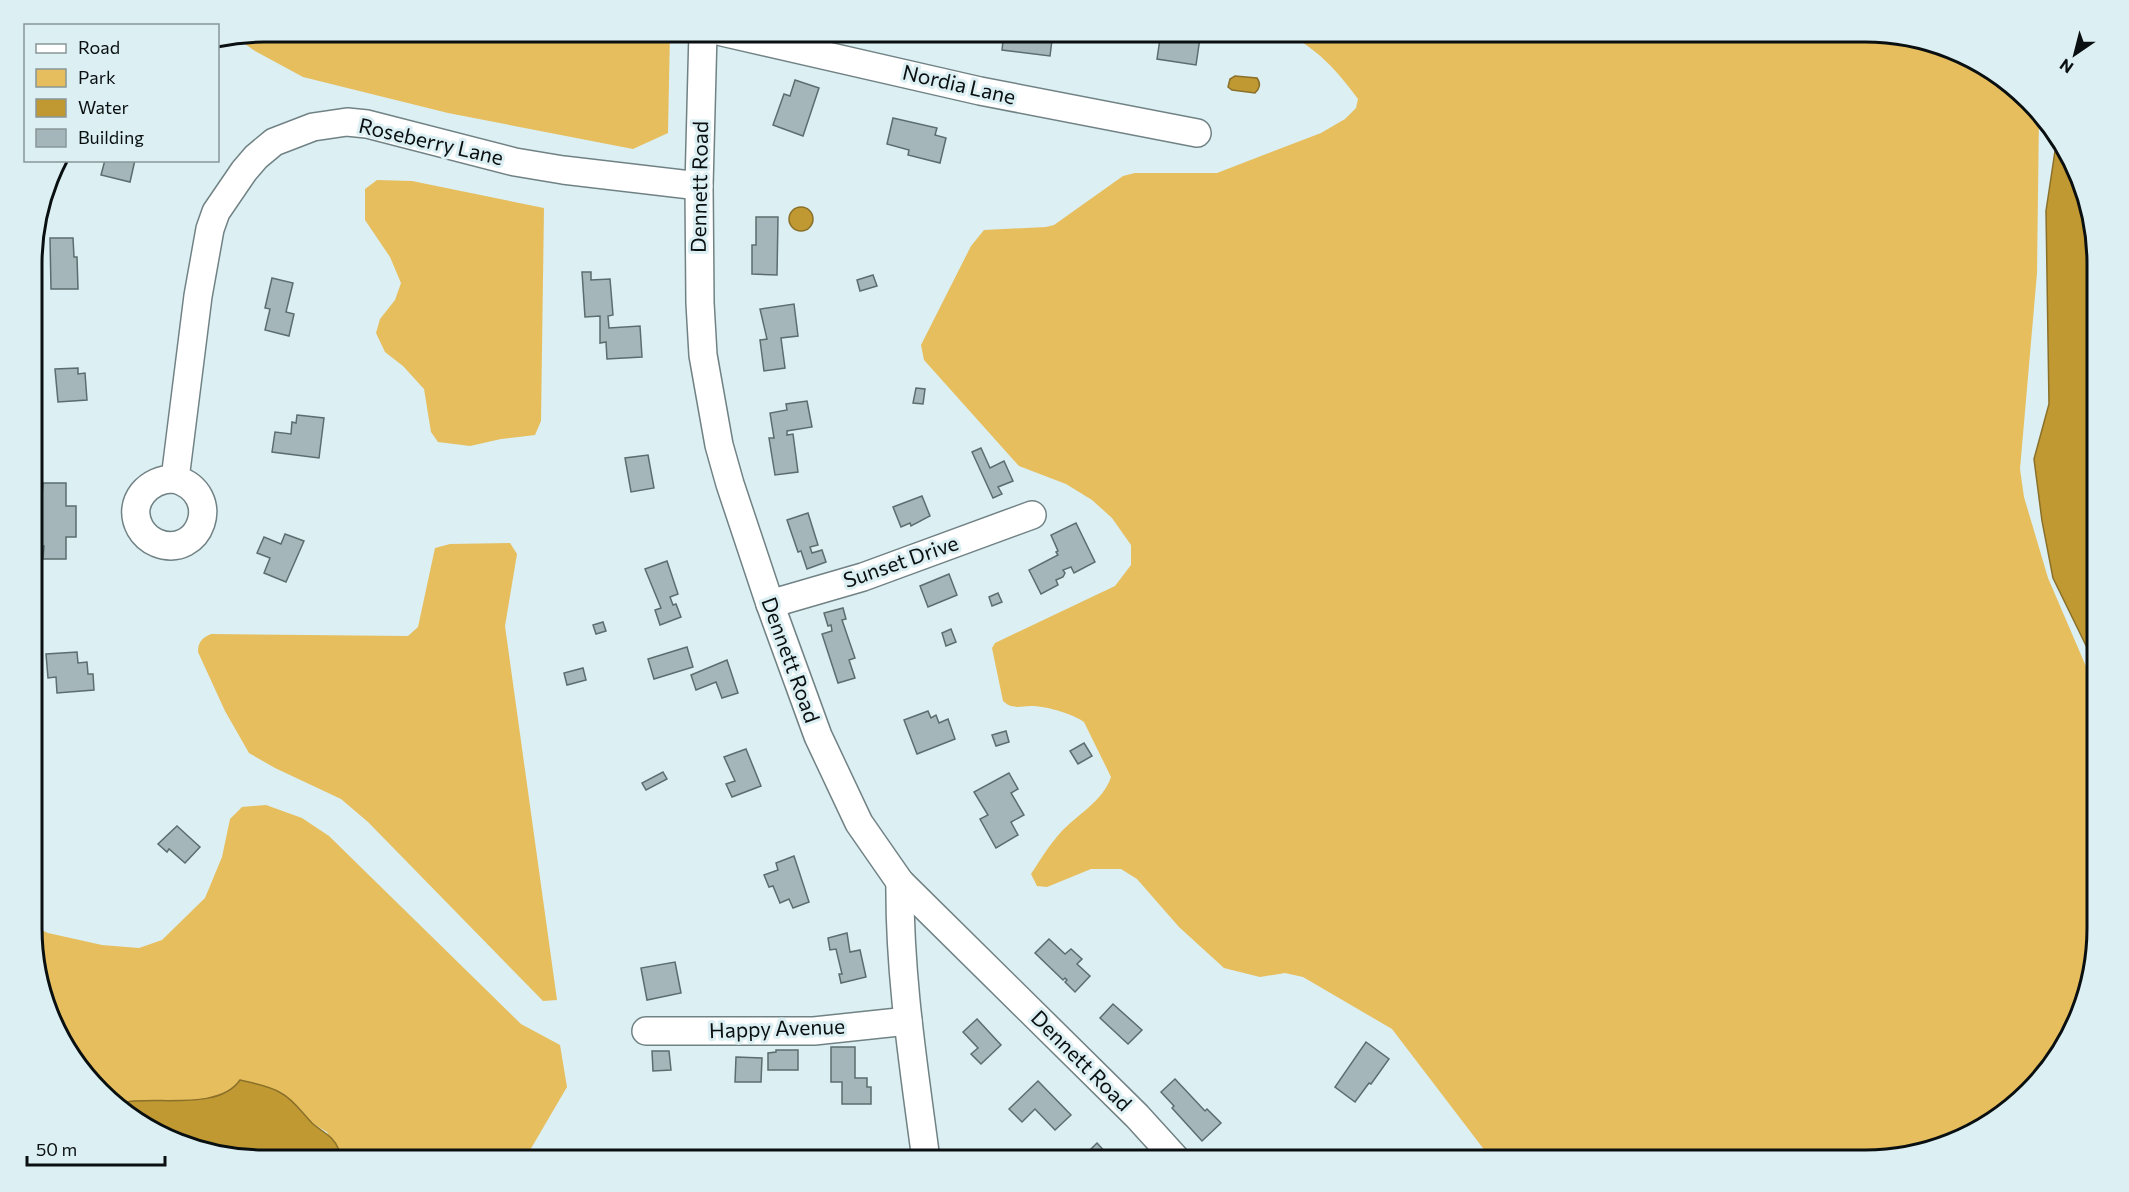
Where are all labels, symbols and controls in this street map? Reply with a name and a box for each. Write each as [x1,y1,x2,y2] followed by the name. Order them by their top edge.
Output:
[24,24,219,162] legend
[2045,24,2105,84] north arrow
[78,36,120,58] text: Road
[2056,55,2076,78] text: N
[900,58,1018,109] street label: Nordia Lane
[78,66,116,88] text: Park
[78,96,129,118] text: Water
[357,112,506,169] street label: Roseberry Lane
[685,121,712,253] street label: Dennett Road
[78,126,144,148] text: Building
[840,529,961,592] street label: Sunset Drive
[757,593,826,726] street label: Dennett Road
[1027,1004,1138,1115] street label: Dennett Road
[708,1013,845,1042] street label: Happy Avenue
[27,1129,165,1167] scale bar
[36,1138,77,1160] text: 50 m

